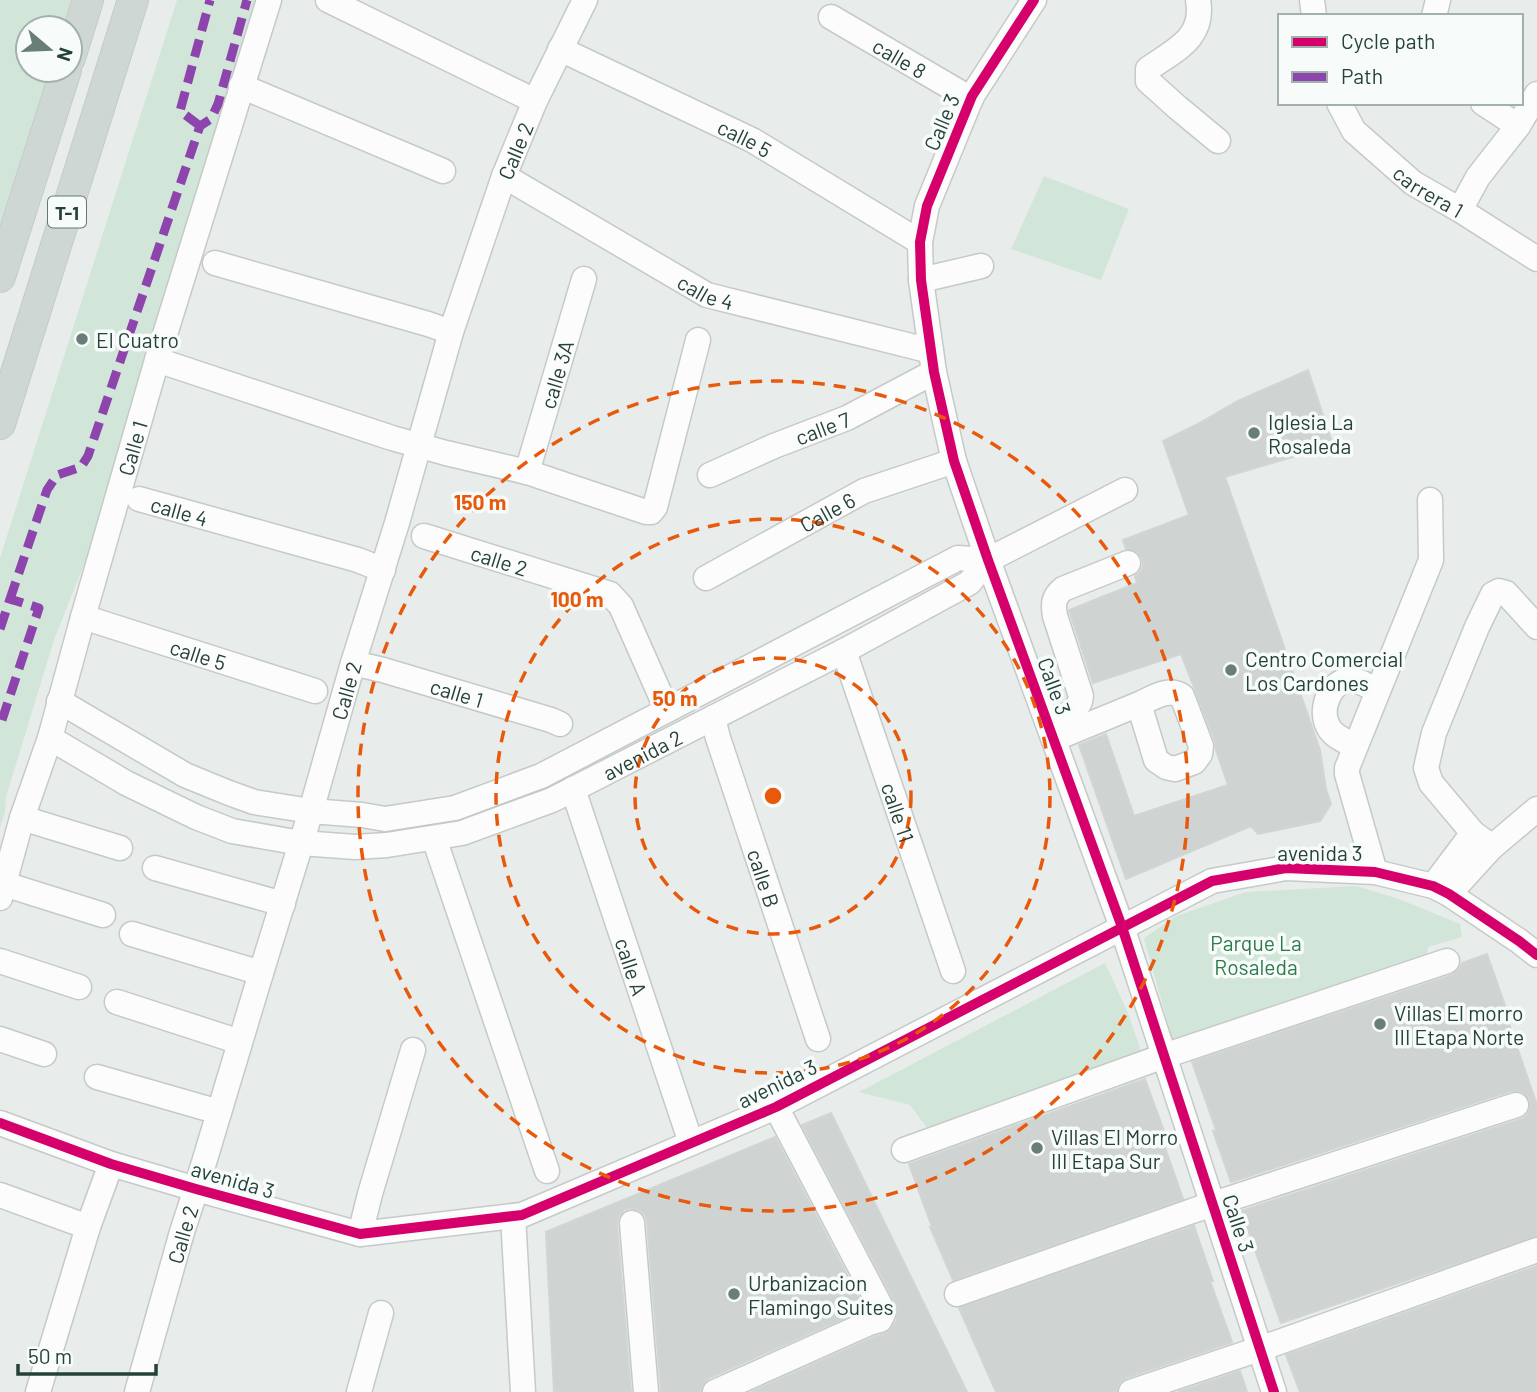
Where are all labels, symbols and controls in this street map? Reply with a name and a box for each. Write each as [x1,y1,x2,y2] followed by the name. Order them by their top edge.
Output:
[14,14,84,84] north arrow
[1278,14,1523,105] legend
[1341,28,1435,53] text: Cycle path
[869,32,931,83] street label: calle 8
[53,45,78,64] text: N
[1341,63,1383,88] text: Path
[918,90,964,154] street label: Calle 3
[714,113,777,162] street label: calle 5
[492,118,538,183] street label: Calle 2
[1389,159,1468,222] street label: carrera 1
[48,196,86,228] road number: T-1
[674,268,736,314] street label: calle 4
[96,327,179,352] place label: El Cuatro
[74,331,90,347] marker: El Cuatro
[534,337,578,411] street label: calle 3A
[791,406,853,449] street label: calle 7
[1268,409,1354,458] place label: Iglesia La Rosaleda
[112,418,151,478] street label: Calle 1
[1246,425,1262,441] marker: Iglesia La Rosaleda
[795,486,859,537] street label: Calle 6
[454,489,506,514] text: 150 m
[148,490,211,530] street label: calle 4
[468,539,531,580] street label: calle 2
[550,586,604,611] text: 100 m
[167,633,229,674] street label: calle 5
[1245,646,1403,695] place label: Centro Comercial Los Cardones
[1033,654,1077,718] street label: Calle 3
[325,658,365,722] street label: Calle 2
[1223,662,1239,678] marker: Centro Comercial Los Cardones
[427,672,486,712] street label: calle 1
[652,685,698,710] text: 50 m
[598,723,686,785] street label: avenida 2
[877,779,921,845] street label: calle 11
[761,784,785,808] centre of rings
[1277,840,1363,865] street label: avenida 3
[743,845,786,910] street label: calle B
[1210,930,1302,979] park label: Parque La Rosaleda
[611,934,653,999] street label: calle A
[1394,1000,1524,1049] place label: Villas El morro III Etapa Norte
[1372,1016,1388,1032] marker: Villas El morro III Etapa Norte
[733,1053,821,1113] street label: avenida 3
[1051,1124,1178,1173] place label: Villas El Morro III Etapa Sur
[1029,1140,1045,1156] marker: Villas El Morro III Etapa Sur
[189,1155,277,1203] street label: avenida 3
[1218,1191,1260,1255] street label: Calle 3
[161,1202,202,1266] street label: Calle 2
[748,1270,894,1319] place label: Urbanizacion Flamingo Suites
[726,1286,742,1302] marker: Urbanizacion Flamingo Suites
[18,1332,156,1376] scale bar
[28,1343,72,1368] text: 50 m

